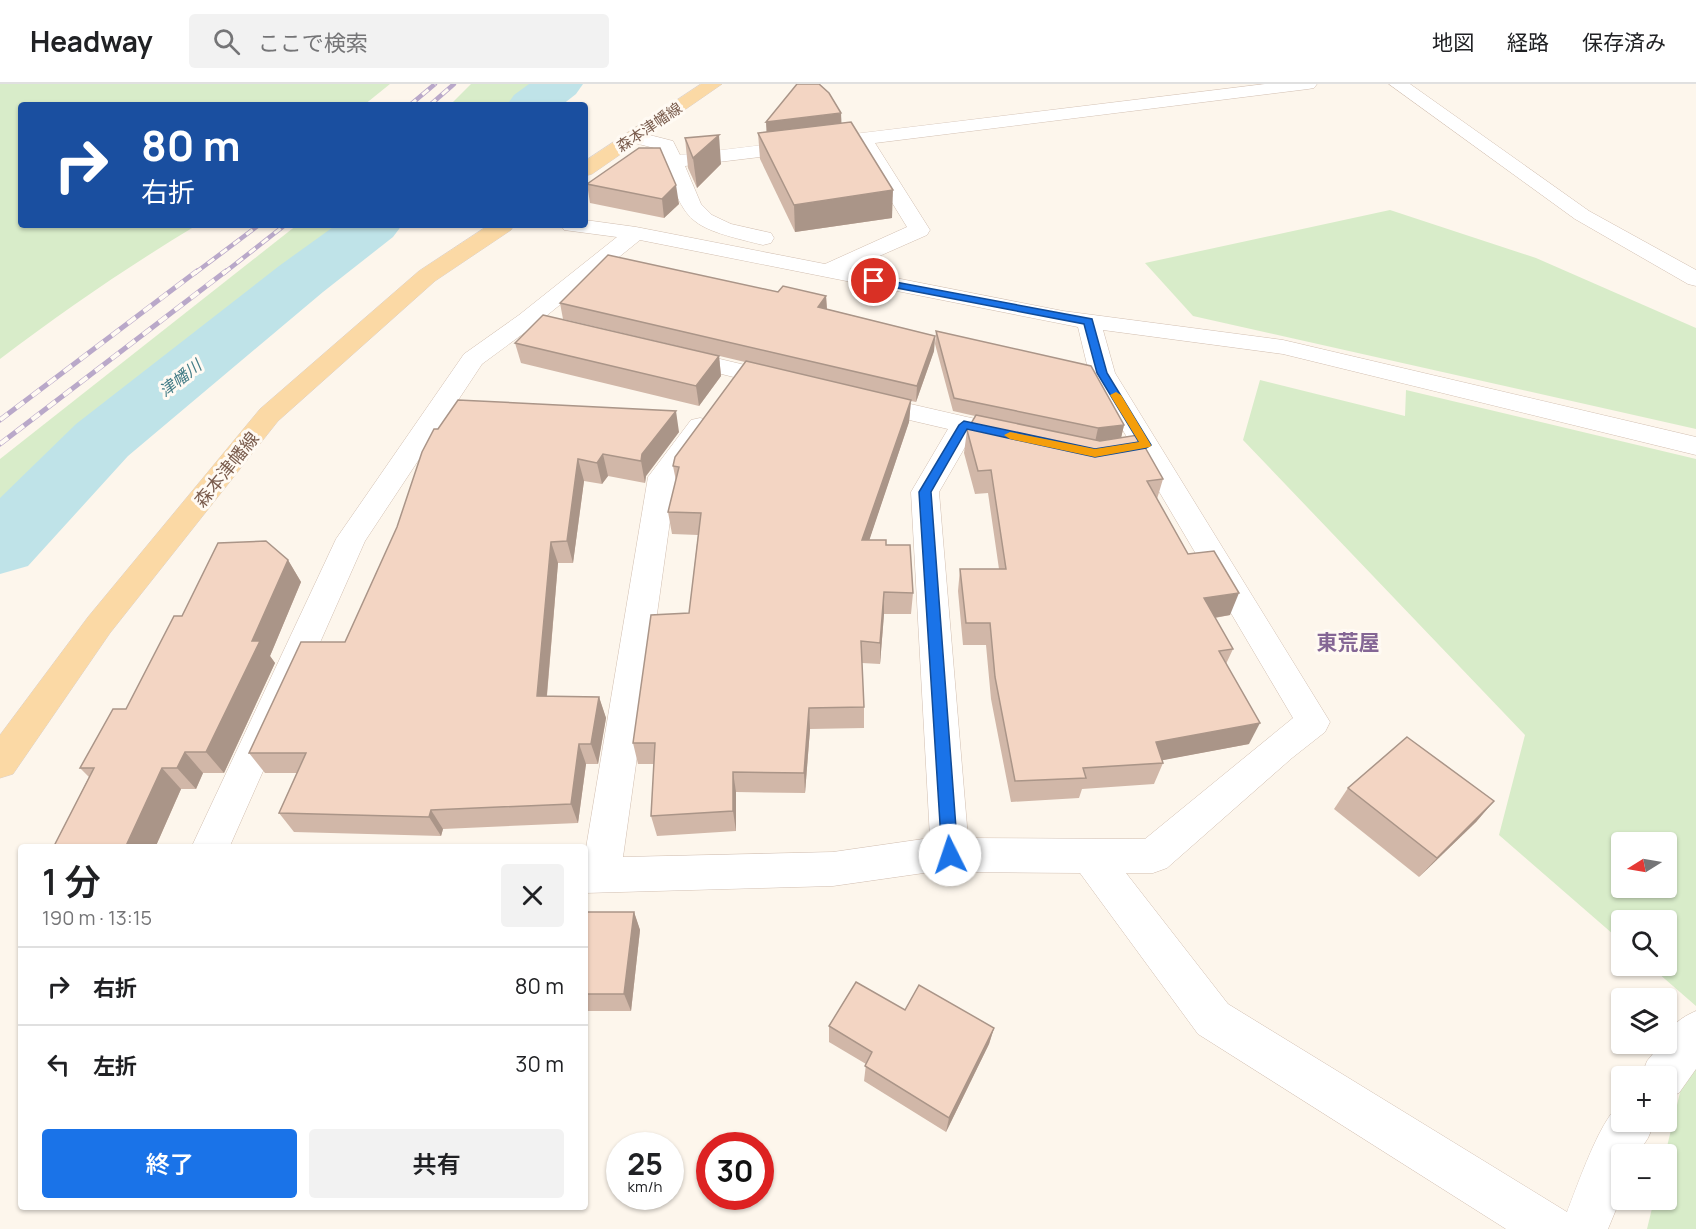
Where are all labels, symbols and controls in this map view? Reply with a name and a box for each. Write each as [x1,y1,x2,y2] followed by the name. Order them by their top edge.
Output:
[189,14,609,68] search box
[30,22,153,60] text: Headway
[210,25,243,58] icon: search
[258,28,368,58] text: ここで検索
[1432,28,1474,56] text: 地図
[1507,28,1549,56] text: 経路
[1582,28,1666,56] text: 保存済み
[612,97,686,157] street label: 森本津幡線
[141,116,241,174] text: 80 m
[42,126,120,204] icon: right
[141,173,195,210] text: 右折
[848,255,899,306] pin
[857,264,890,297] icon: arrive
[154,353,207,401] water label: 津幡川
[188,426,264,512] street label: 森本津幡線
[1317,628,1380,656] district label: 東荒屋
[918,823,982,887] position arrow
[1611,832,1677,898] north arrow
[1611,832,1677,1210] map controls
[42,857,100,906] text: 1 分
[501,864,564,927] button: close
[42,904,152,931] text: 190 m · 13:15
[1611,910,1677,976] button: search
[42,970,75,1003] icon: right
[515,971,564,1001] text: 80 m
[93,973,137,1003] text: 右折
[1611,988,1677,1054] button: layers
[42,1048,75,1081] icon: left
[515,1049,564,1079] text: 30 m
[93,1051,137,1081] text: 左折
[1611,1066,1677,1132] button: +
[42,1129,297,1198] button: 終了
[309,1129,564,1198] button: 共有
[696,1132,774,1210] speed limit sign: 30
[627,1143,663,1184] text: 25
[1611,1144,1677,1210] button: −
[628,1176,662,1197] text: km/h

